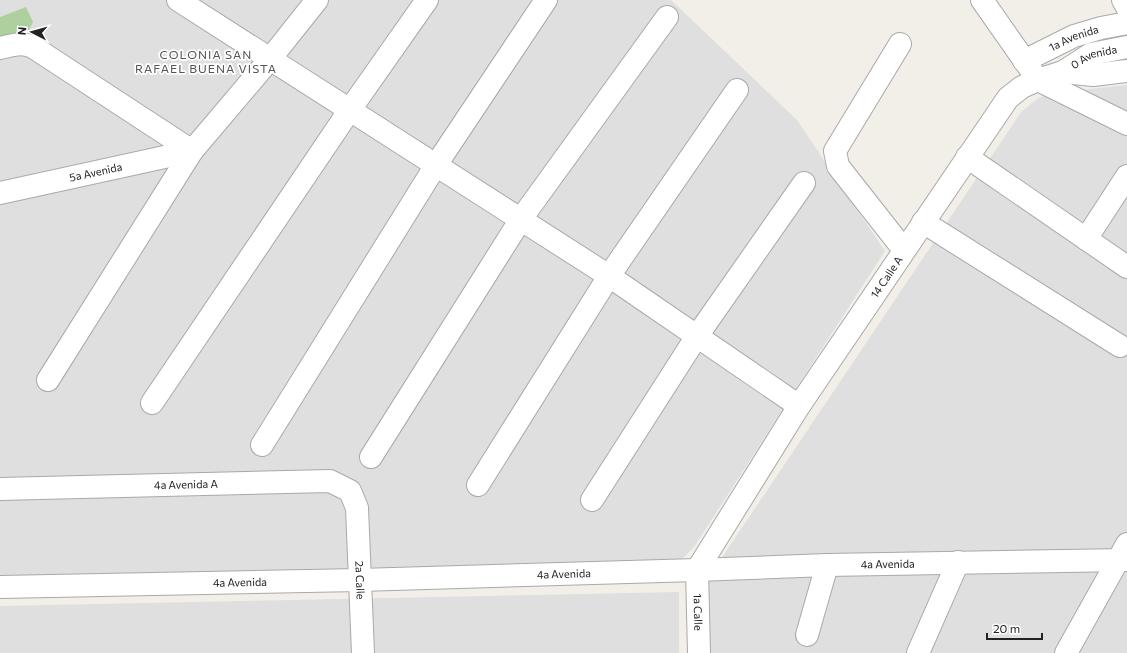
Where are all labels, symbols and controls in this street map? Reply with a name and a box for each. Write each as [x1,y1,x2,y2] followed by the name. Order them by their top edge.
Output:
[12,12,52,52] north arrow
[1047,22,1100,53] street label: 1a Avenida
[15,26,28,36] text: N
[1068,42,1118,71] street label: 0 Avenida
[135,47,277,75] district label: COLONIA SAN RAFAEL BUENA VISTA
[68,159,123,184] street label: 5a Avenida
[867,253,905,300] street label: 14 Calle A
[154,477,218,491] street label: 4a Avenida A
[860,557,915,570] street label: 4a Avenida
[353,560,368,600] street label: 2a Calle
[537,566,591,581] street label: 4a Avenida
[213,575,267,589] street label: 4a Avenida
[692,593,705,631] street label: 1a Calle
[987,615,1042,641] scale bar
[993,621,1020,635] text: 20 m

